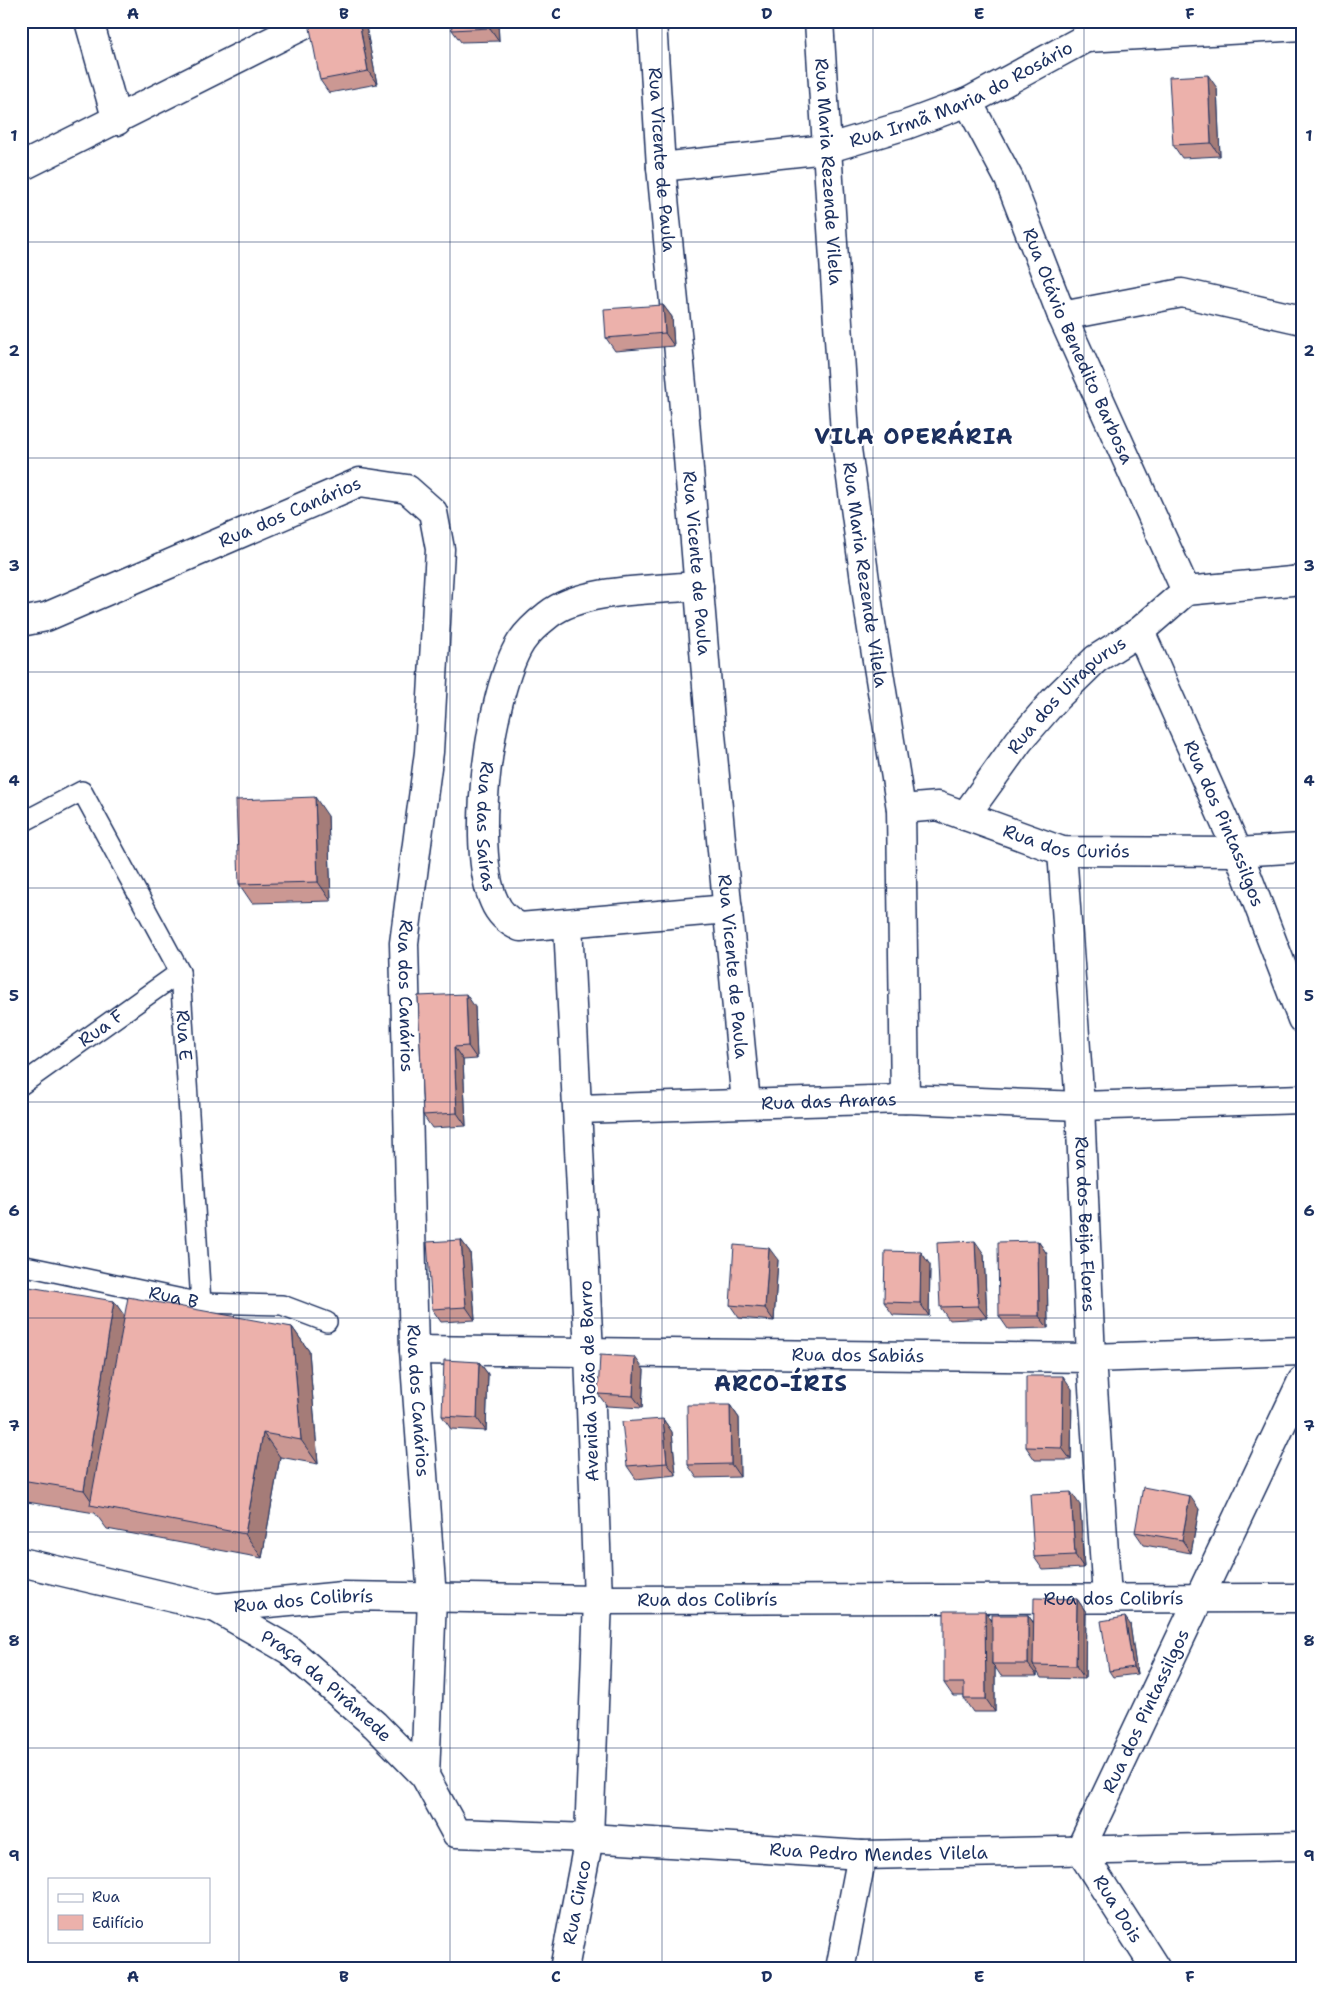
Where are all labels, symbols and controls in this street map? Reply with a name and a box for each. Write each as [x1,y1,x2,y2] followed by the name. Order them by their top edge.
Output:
[127,3,139,24] text: A
[339,3,349,24] text: B
[551,3,561,24] text: C
[761,3,773,24] text: D
[974,3,984,24] text: E
[1185,3,1195,24] text: F
[847,36,1077,153] street label: Rua Irmã Maria do Rosário
[809,57,848,286] street label: Rua Maria Rezende Vilela
[643,67,681,253] street label: Rua Vicente de Paula
[10,125,18,146] text: 1
[1305,125,1313,146] text: 1
[1017,225,1139,468] street label: Rua Otávio Benedito Barbosa
[8,340,20,361] text: 2
[1303,340,1315,361] text: 2
[814,420,1014,451] district label: VILA OPERÁRIA
[837,460,893,689] street label: Rua Maria Rezende Vilela
[677,470,716,656] street label: Rua Vicente de Paula
[215,471,365,553] street label: Rua dos Canários
[8,555,20,576] text: 3
[1303,555,1315,576] text: 3
[1002,631,1131,759] street label: Rua dos Uirapurus
[1178,736,1270,910] street label: Rua dos Pintassilgos
[471,760,502,894] street label: Rua das Saíras
[8,770,20,791] text: 4
[1303,770,1315,791] text: 4
[1000,819,1130,863] street label: Rua dos Curiós
[712,873,754,1060] street label: Rua Vicente de Paula
[392,918,419,1073] street label: Rua dos Canários
[9,985,19,1006] text: 5
[1304,985,1314,1006] text: 5
[74,1004,128,1052] street label: Rua F
[170,1009,198,1061] street label: Rua E
[761,1087,897,1115] street label: Rua das Araras
[1069,1136,1101,1313] street label: Rua dos Beija Flores
[8,1200,20,1221] text: 6
[1303,1200,1315,1221] text: 6
[147,1280,201,1314] street label: Rua B
[573,1280,605,1482] street label: Avenida João de Barro
[401,1324,435,1478] street label: Rua dos Canários
[791,1342,925,1368] street label: Rua dos Sabiás
[714,1367,848,1398] district label: ARCO-ÍRIS
[8,1415,20,1436] text: 7
[1303,1415,1315,1436] text: 7
[233,1584,374,1618] street label: Rua dos Colibrís
[1043,1586,1184,1611] street label: Rua dos Colibrís
[637,1587,778,1612] street label: Rua dos Colibrís
[256,1624,397,1747] street label: Praça da Pirâmede
[1097,1625,1195,1797] street label: Rua dos Pintassilgos
[8,1630,20,1651] text: 8
[1303,1630,1315,1651] text: 8
[769,1837,988,1867] street label: Rua Pedro Mendes Vilela
[8,1845,20,1866] text: 9
[1303,1845,1315,1866] text: 9
[557,1858,597,1947] street label: Rua Cinco
[1088,1871,1148,1947] street label: Rua Dois
[48,1878,210,1942] legend
[92,1887,121,1907] text: Rua
[92,1913,144,1933] text: Edifício
[127,1966,139,1987] text: A
[339,1966,349,1987] text: B
[551,1966,561,1987] text: C
[761,1966,773,1987] text: D
[974,1966,984,1987] text: E
[1185,1966,1195,1987] text: F

